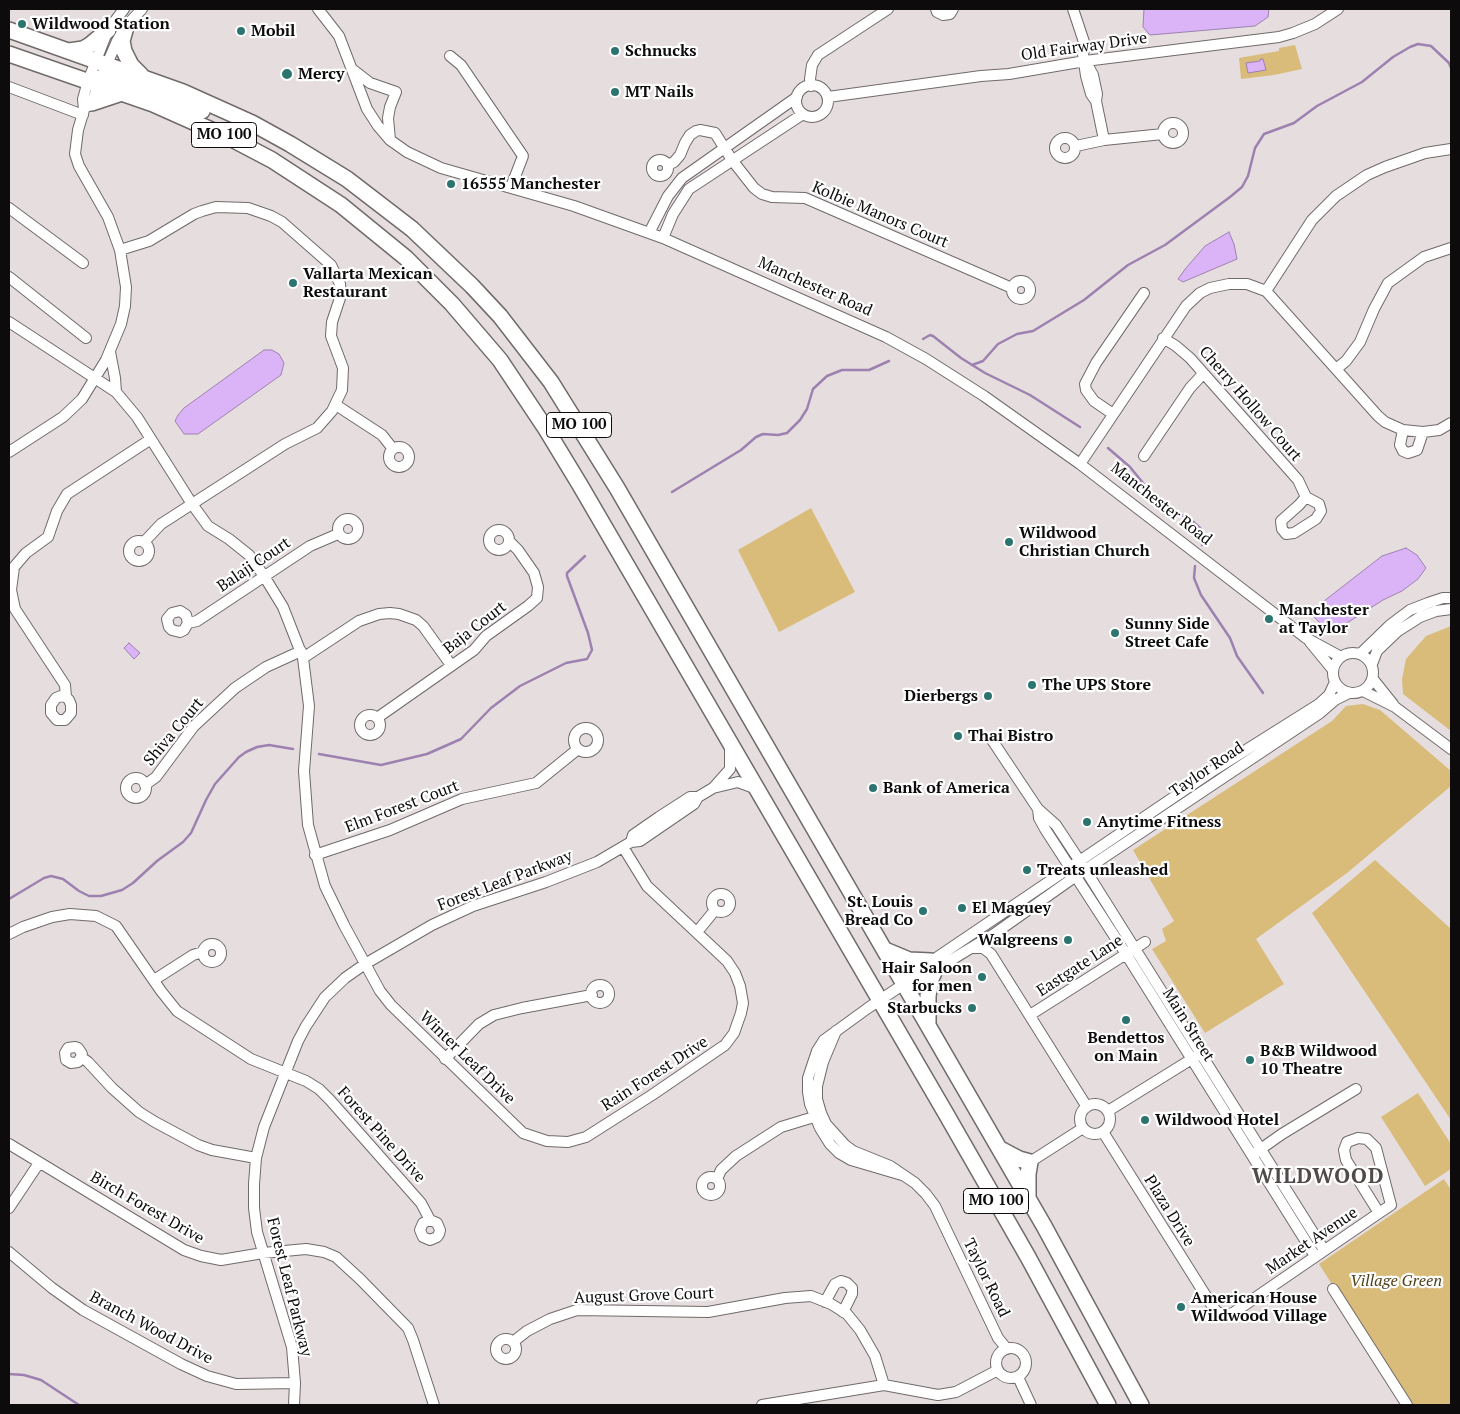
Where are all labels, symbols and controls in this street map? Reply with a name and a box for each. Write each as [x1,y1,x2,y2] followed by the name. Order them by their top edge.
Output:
[32,14,170,34] place label: Wildwood Station
[16,18,28,30] marker: Wildwood Station
[251,21,295,41] place label: Mobil
[235,25,247,37] marker: Mobil
[1020,29,1148,65] street label: Old Fairway Drive
[625,41,696,61] place label: Schnucks
[609,45,621,57] marker: Schnucks
[298,64,345,84] place label: Mercy
[280,67,294,81] marker: Mercy
[625,82,694,102] place label: MT Nails
[609,86,621,98] marker: MT Nails
[192,122,256,148] road number: MO 100
[461,174,600,194] place label: 16555 Manchester
[445,178,457,190] marker: 16555 Manchester
[809,178,951,252] street label: Kolbie Manors Court
[755,253,875,321] street label: Manchester Road
[303,264,433,302] place label: Vallarta Mexican Restaurant
[287,277,299,289] marker: Vallarta Mexican Restaurant
[1195,342,1305,466] street label: Cherry Hollow Court
[546,412,612,438] road number: MO 100
[1107,459,1215,549] street label: Manchester Road
[1019,523,1150,561] place label: Wildwood Christian Church
[214,534,294,596] street label: Balaji Court
[1003,536,1015,548] marker: Wildwood Christian Church
[440,597,510,659] street label: Baja Court
[1279,600,1369,638] place label: Manchester at Taylor
[1263,613,1275,625] marker: Manchester at Taylor
[1125,614,1210,652] place label: Sunny Side Street Cafe
[1109,627,1121,639] marker: Sunny Side Street Cafe
[1042,675,1151,695] place label: The UPS Store
[1026,679,1038,691] marker: The UPS Store
[904,686,978,706] place label: Dierbergs
[982,690,994,702] marker: Dierbergs
[140,694,208,770] street label: Shiva Court
[968,726,1053,746] place label: Thai Bistro
[952,730,964,742] marker: Thai Bistro
[1166,738,1248,802] street label: Taylor Road
[342,776,462,838] street label: Elm Forest Court
[883,778,1010,798] place label: Bank of America
[867,782,879,794] marker: Bank of America
[1097,812,1221,832] place label: Anytime Fitness
[1081,816,1093,828] marker: Anytime Fitness
[435,846,575,916] street label: Forest Leaf Parkway
[1037,860,1168,880] place label: Treats unleashed
[1021,864,1033,876] marker: Treats unleashed
[845,892,913,930] place label: St. Louis Bread Co
[972,898,1051,918] place label: El Maguey
[956,902,968,914] marker: El Maguey
[917,905,929,917] marker: St. Louis Bread Co
[978,930,1058,950] place label: Walgreens
[1033,931,1127,1001] street label: Eastgate Lane
[1062,934,1074,946] marker: Walgreens
[882,958,972,996] place label: Hair Saloon for men
[976,971,988,983] marker: Hair Saloon for men
[1158,985,1218,1065] street label: Main Street
[887,998,962,1018] place label: Starbucks
[966,1002,978,1014] marker: Starbucks
[415,1007,519,1109] street label: Winter Leaf Drive
[1120,1014,1132,1026] marker: Bendettos on Main
[1088,1028,1164,1066] place label: Bendettos on Main
[598,1032,712,1116] street label: Rain Forest Drive
[1260,1041,1377,1079] place label: B&B Wildwood 10 Theatre
[1244,1054,1256,1066] marker: B&B Wildwood 10 Theatre
[333,1083,429,1187] street label: Forest Pine Drive
[1155,1110,1279,1130] place label: Wildwood Hotel
[1139,1114,1151,1126] marker: Wildwood Hotel
[1251,1164,1385,1190] district label: WILDWOOD
[87,1168,207,1248] street label: Birch Forest Drive
[1140,1172,1198,1250] street label: Plaza Drive
[964,1188,1028,1214] road number: MO 100
[1263,1203,1361,1279] street label: Market Avenue
[262,1216,316,1358] street label: Forest Leaf Parkway
[959,1236,1013,1320] street label: Taylor Road
[1350,1271,1442,1291] park label: Village Green
[574,1284,714,1308] street label: August Grove Court
[86,1287,216,1369] street label: Branch Wood Drive
[1191,1288,1327,1326] place label: American House Wildwood Village
[1175,1301,1187,1313] marker: American House Wildwood Village

